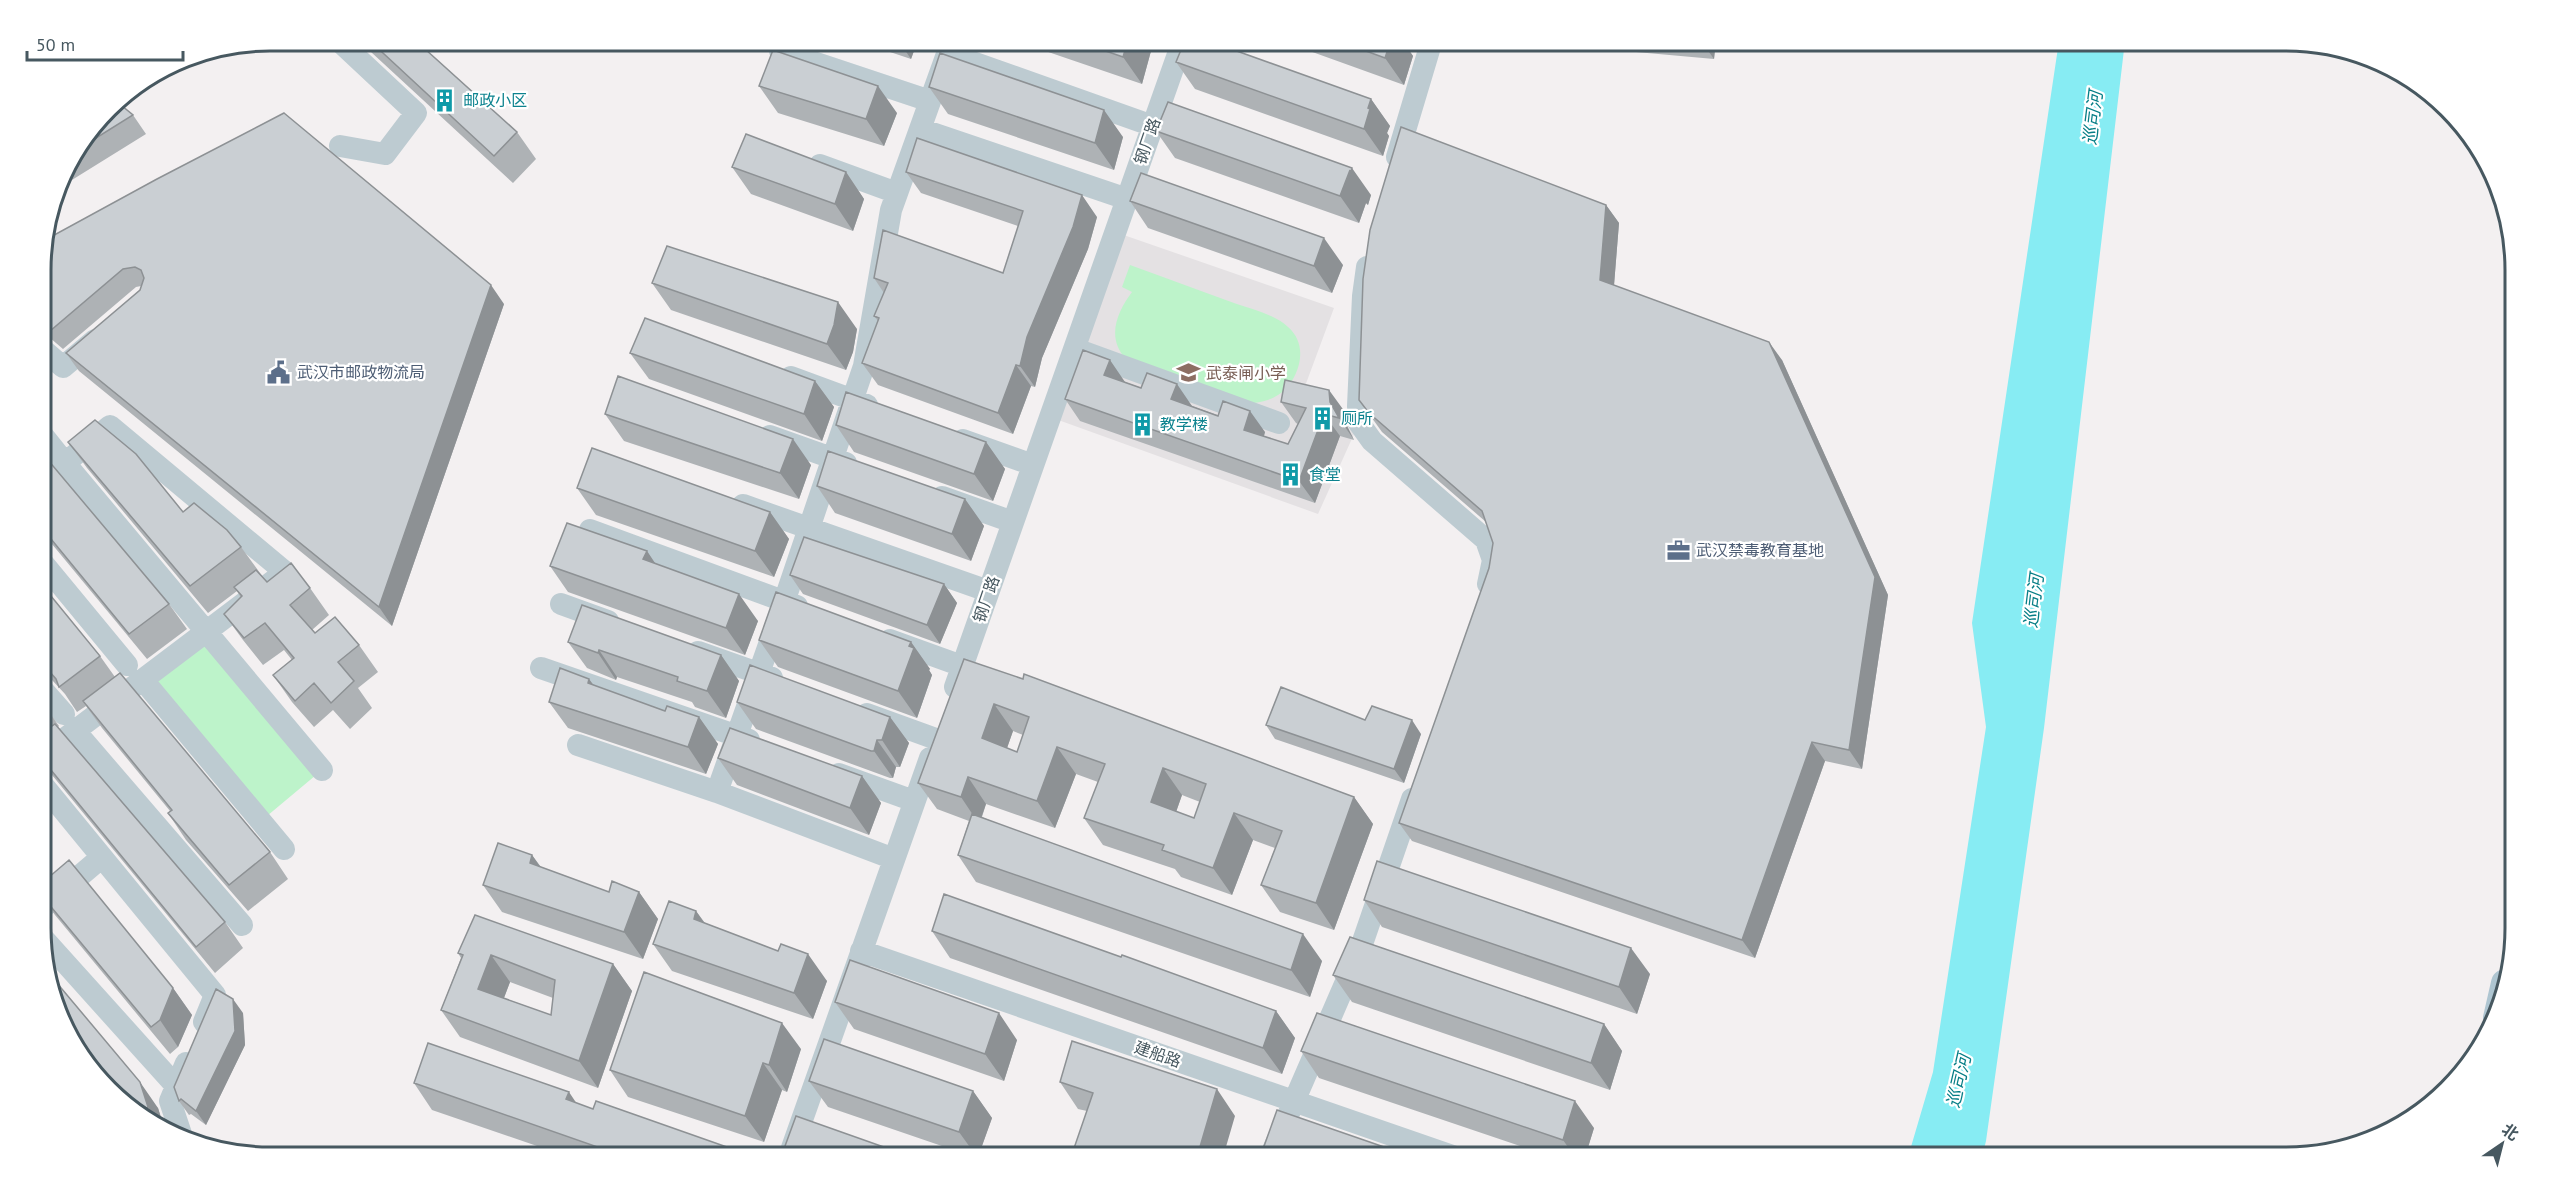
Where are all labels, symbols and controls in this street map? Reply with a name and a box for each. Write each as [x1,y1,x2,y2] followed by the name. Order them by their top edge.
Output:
[27,24,183,62] scale bar
[36,33,75,56] text: 50 m
[432,87,458,113] building icon: 邮政小区
[2078,87,2108,146] water label: 巡司河
[463,90,527,110] place label: 邮政小区
[1130,115,1164,167] street label: 钢厂路
[266,359,292,385] public building icon: 武汉市邮政物流局
[1175,360,1201,386] school or university icon: 武泰闸小学
[297,362,425,382] place label: 武汉市邮政物流局
[1206,363,1286,383] place label: 武泰闸小学
[1310,405,1336,431] building icon: 厕所
[1341,408,1373,428] place label: 厕所
[1129,411,1155,437] building icon: 教学楼
[1160,414,1208,434] place label: 教学楼
[1278,461,1304,487] building icon: 食堂
[1309,464,1341,484] place label: 食堂
[1665,537,1691,563] office icon: 武汉禁毒教育基地
[1696,540,1824,560] place label: 武汉禁毒教育基地
[2019,570,2049,629] water label: 巡司河
[969,573,1003,625] street label: 钢厂路
[1132,1037,1184,1071] street label: 建船路
[1941,1049,1976,1110] water label: 巡司河
[2472,1114,2532,1174] north arrow
[2498,1119,2523,1144] text: 北

